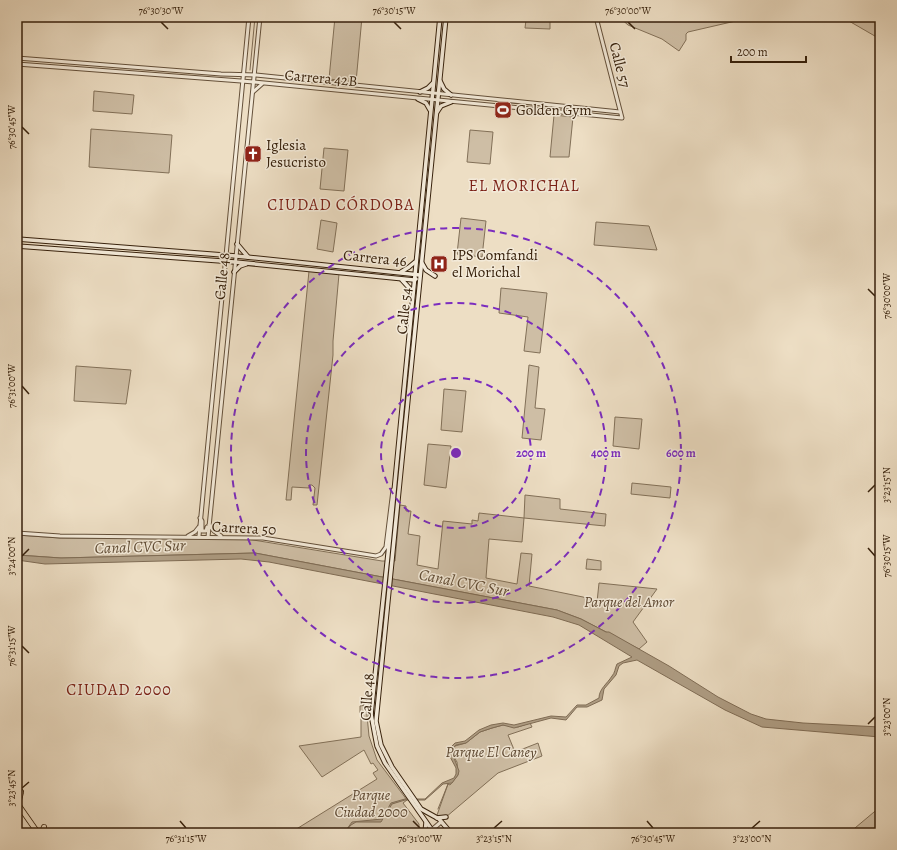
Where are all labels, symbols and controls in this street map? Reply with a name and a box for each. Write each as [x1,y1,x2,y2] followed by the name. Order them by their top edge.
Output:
[139,4,184,17] text: 76°30'30"W
[372,4,416,17] text: 76°30'15"W
[605,4,652,17] text: 76°30'00"W
[731,38,806,64] scale bar
[605,40,635,90] street label: Calle 57
[737,44,768,60] text: 200 m
[284,65,358,91] street label: Carrera 42B
[493,100,513,120] sports icon: Golden Gym
[516,100,592,120] place label: Golden Gym
[5,104,18,149] text: 76°30'45"W
[266,135,326,172] place label: Iglesia Jesucristo
[243,144,263,164] church icon: Iglesia Jesucristo
[468,175,580,197] district label: EL MORICHAL
[267,194,415,216] district label: CIUDAD CÓRDOBA
[342,245,408,271] street label: Carrera 46
[452,245,538,282] place label: IPS Comfandi el Morichal
[210,251,234,301] street label: Calle 48
[429,254,449,274] hospital icon: IPS Comfandi el Morichal
[880,272,893,319] text: 76°30'00"W
[392,287,416,335] street label: Calle 54
[5,363,18,408] text: 76°31'00"W
[516,445,546,461] text: 200 m
[591,445,621,461] text: 400 m
[666,445,696,461] text: 600 m
[449,446,463,460] centre of rings
[880,467,893,503] text: 3°23'15"N
[211,516,277,540] street label: Carrera 50
[94,534,186,560] water label: Canal CVC Sur
[880,534,893,578] text: 76°30'15"W
[5,536,18,576] text: 3°24'00"N
[417,564,511,603] water label: Canal CVC Sur
[584,592,675,612] park label: Parque del Amor
[5,625,18,667] text: 76°31'15"W
[355,673,379,721] street label: Calle 48
[66,679,172,701] district label: CIUDAD 2000
[880,698,893,736] text: 3°23'00"N
[446,742,537,762] park label: Parque El Caney
[5,770,18,806] text: 3°23'45"N
[334,785,408,822] park label: Parque Ciudad 2000
[165,832,207,845] text: 76°31'15"W
[398,832,443,845] text: 76°31'00"W
[476,832,512,845] text: 3°23'15"N
[631,832,676,845] text: 76°30'45"W
[733,832,771,845] text: 3°23'00"N

